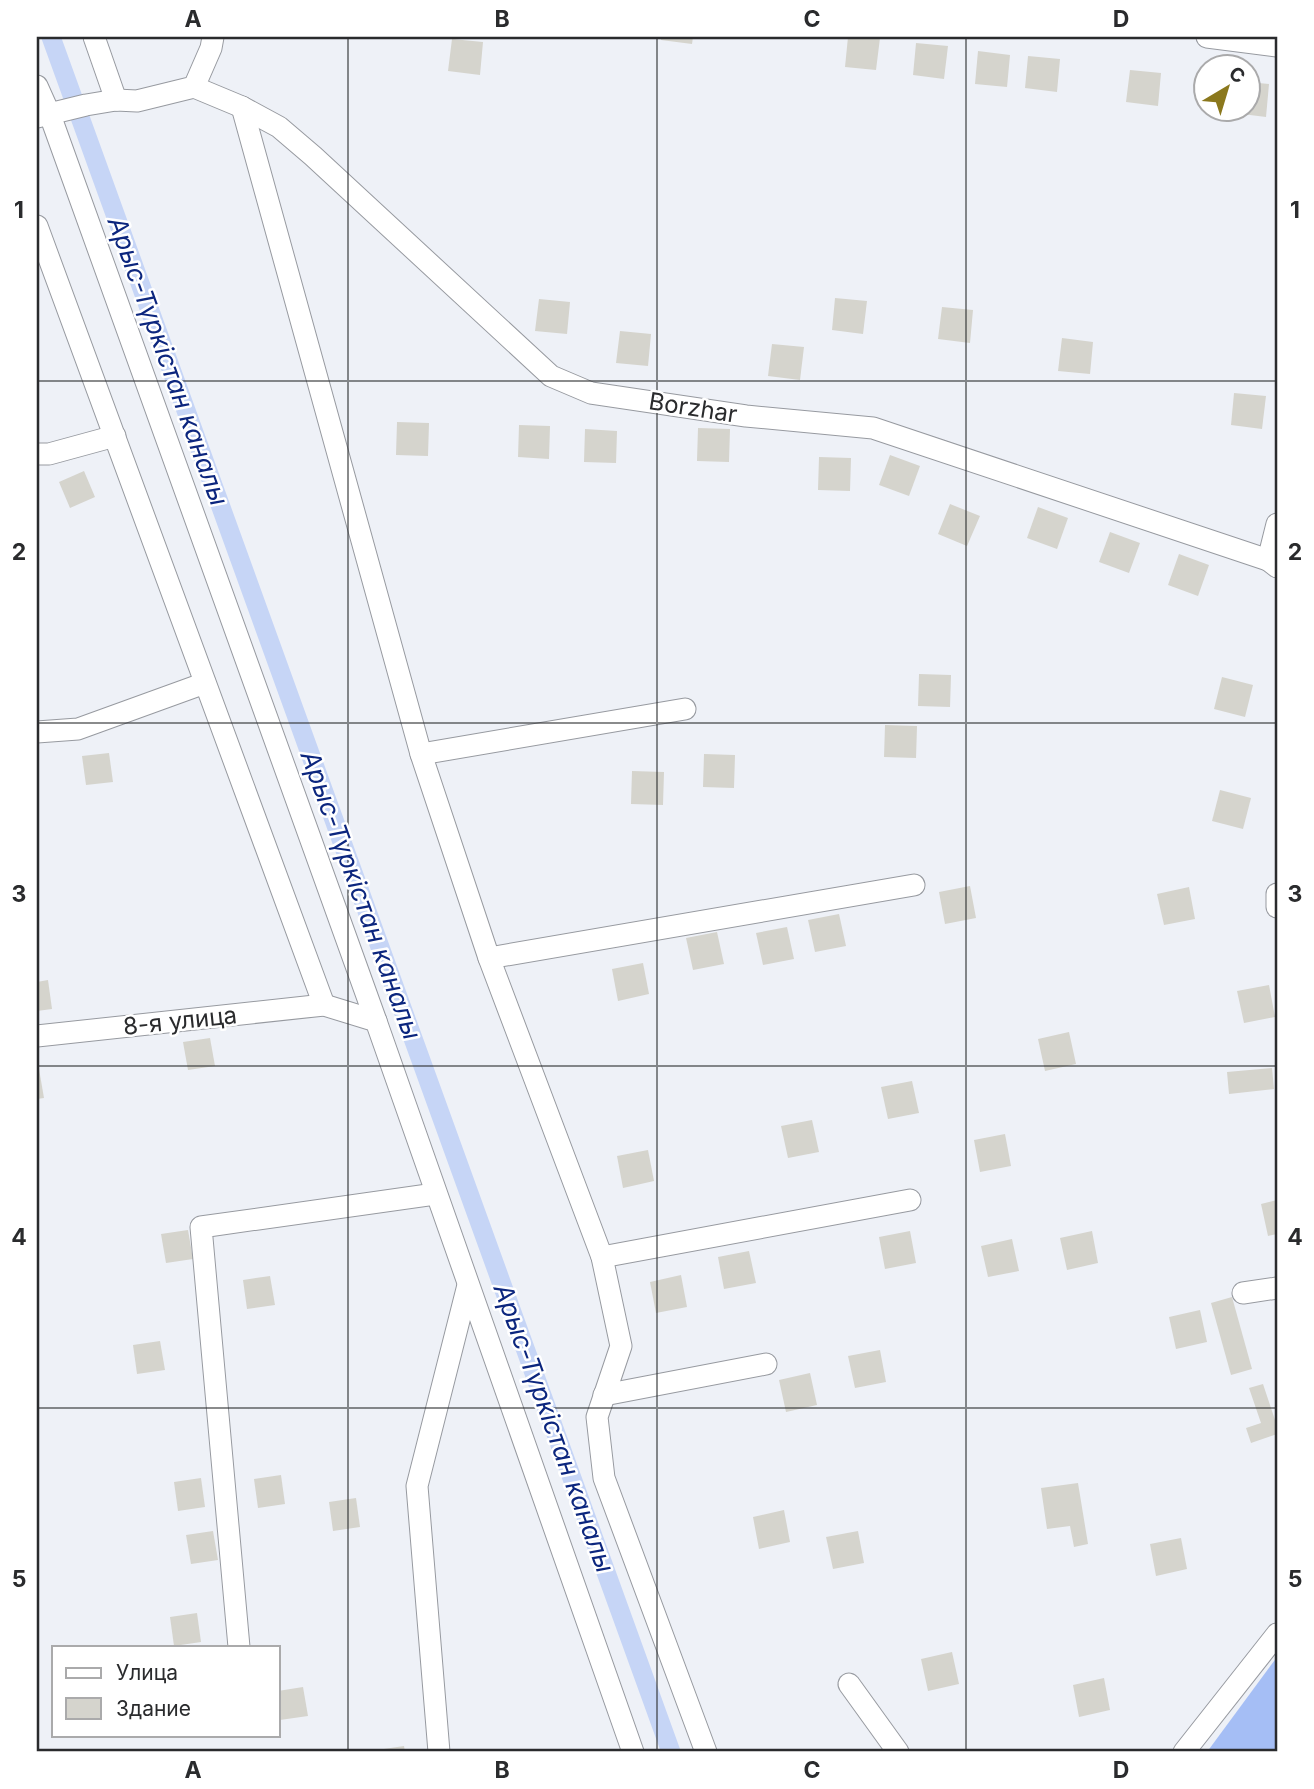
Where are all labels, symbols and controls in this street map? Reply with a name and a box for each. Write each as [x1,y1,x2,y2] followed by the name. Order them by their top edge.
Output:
[184,5,202,33] text: A
[494,5,510,33] text: B
[803,5,821,33] text: C
[1113,5,1129,33] text: D
[1192,52,1262,122] north arrow
[1225,62,1250,88] text: С
[14,196,24,224] text: 1
[1290,196,1300,224] text: 1
[101,211,235,510] water label: Арыс-Түркістан каналы
[647,386,739,429] street label: Borzhar
[12,538,26,566] text: 2
[1288,538,1302,566] text: 2
[294,745,428,1044] water label: Арыс-Түркістан каналы
[12,880,26,908] text: 3
[1288,880,1302,908] text: 3
[122,1000,238,1041] street label: 8-я улица
[11,1223,27,1251] text: 4
[1287,1223,1303,1251] text: 4
[487,1278,621,1577] water label: Арыс-Түркістан каналы
[12,1565,26,1593] text: 5
[1288,1565,1302,1593] text: 5
[52,1646,280,1736] legend
[116,1660,178,1685] text: Улица
[116,1696,191,1721] text: Здание
[184,1756,202,1784] text: A
[494,1756,510,1784] text: B
[803,1756,821,1784] text: C
[1113,1756,1129,1784] text: D

